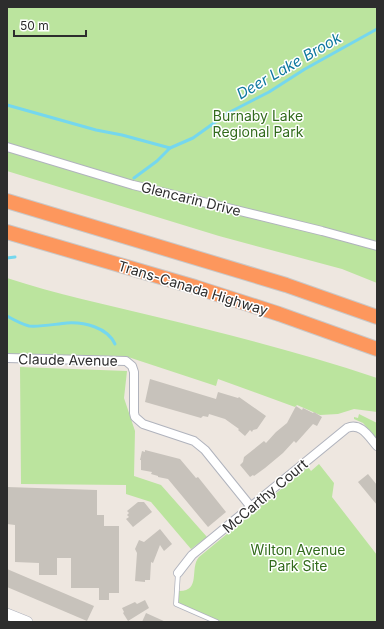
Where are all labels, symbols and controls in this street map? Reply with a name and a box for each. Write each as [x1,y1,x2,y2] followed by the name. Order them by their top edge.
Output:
[14,12,86,38] scale bar
[20,18,49,33] text: 50 m
[233,27,345,103] water label: Deer Lake Brook
[213,107,304,140] park label: Burnaby Lake Regional Park
[140,178,243,219] street label: Glencarin Drive
[116,257,270,318] street label: Trans-Canada Highway
[18,350,118,369] street label: Claude Avenue
[219,455,311,536] street label: McCarthy Court
[250,541,346,574] park label: Wilton Avenue Park Site

